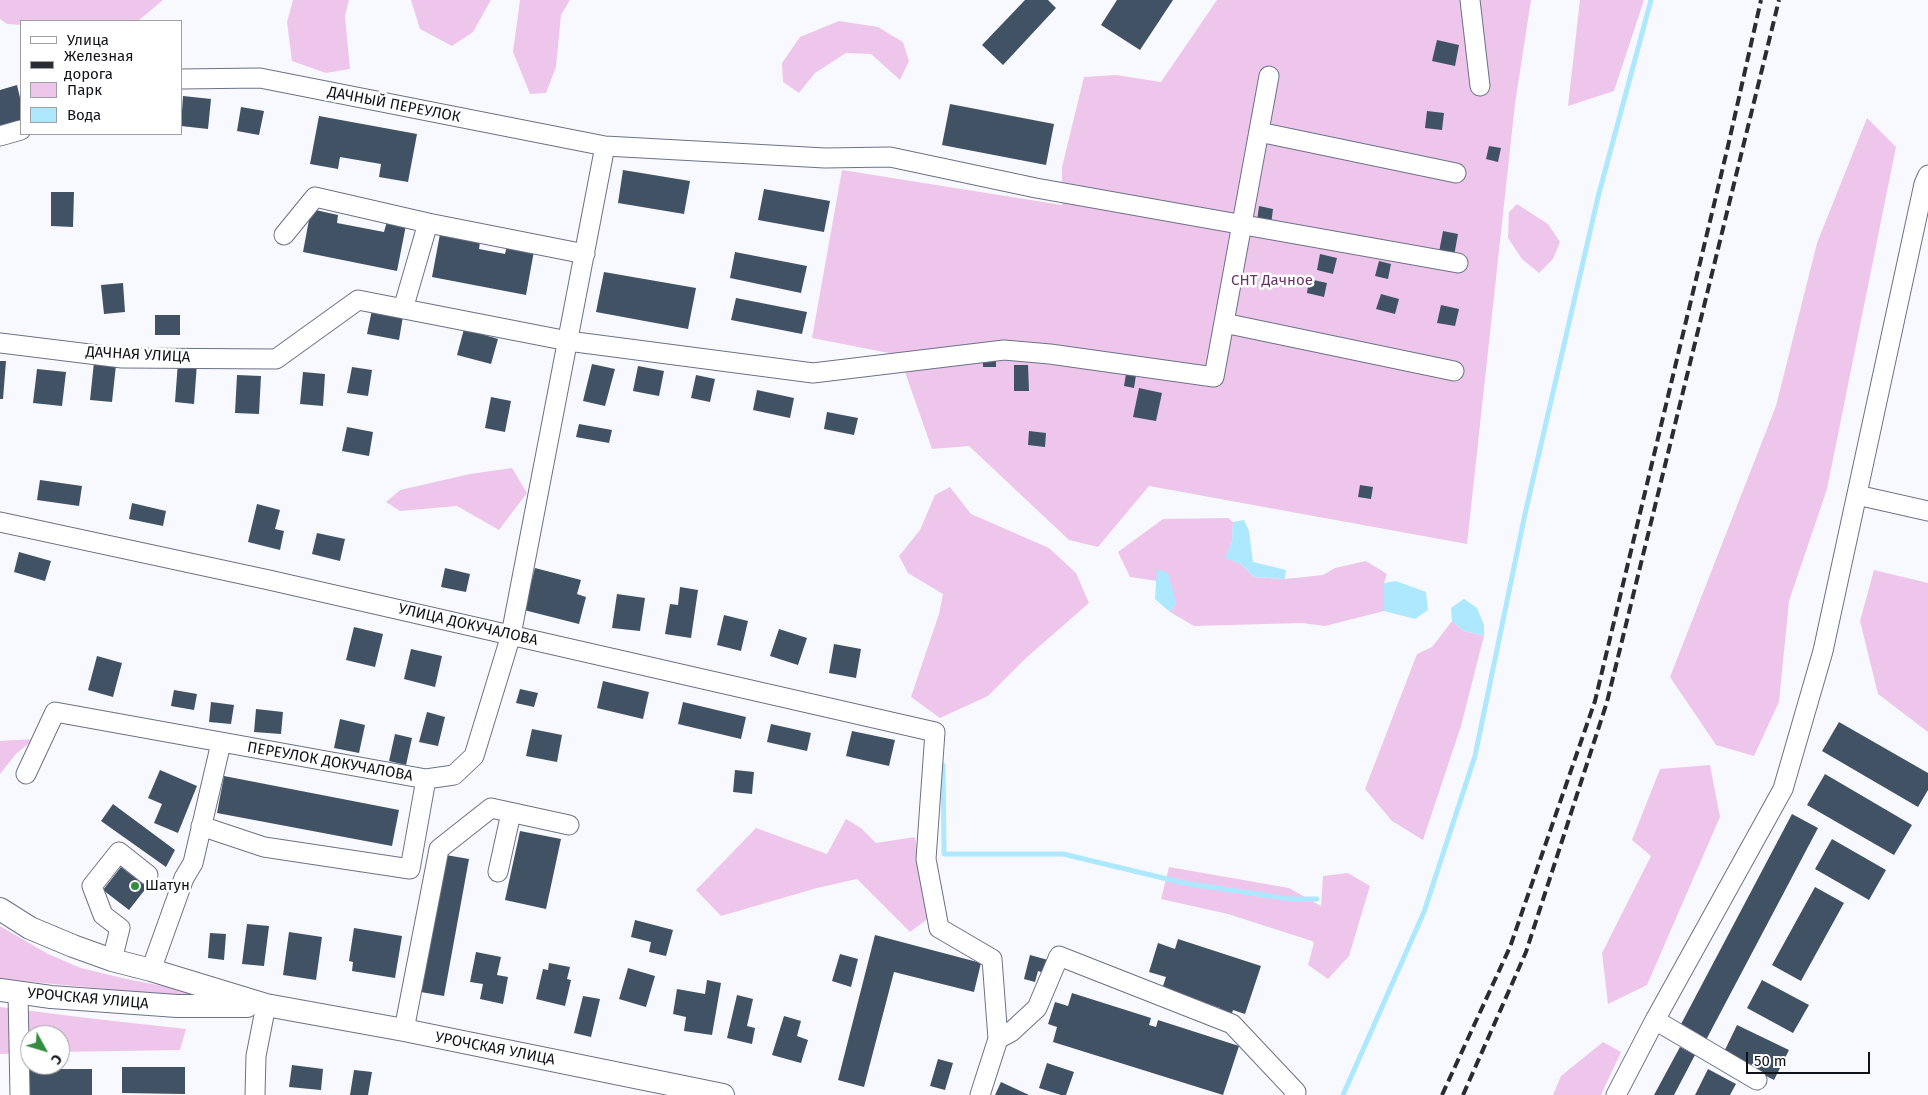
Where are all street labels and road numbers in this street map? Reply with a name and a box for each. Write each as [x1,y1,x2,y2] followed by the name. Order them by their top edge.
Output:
[326,83,462,127] street label: ДАЧНЫЙ ПЕРЕУЛОК
[85,343,191,367] street label: ДАЧНАЯ УЛИЦА
[397,600,539,650] street label: УЛИЦА ДОКУЧАЛОВА
[246,739,414,785] street label: ПЕРЕУЛОК ДОКУЧАЛОВА
[27,985,149,1013] street label: УРОЧСКАЯ УЛИЦА
[434,1029,556,1069] street label: УРОЧСКАЯ УЛИЦА

